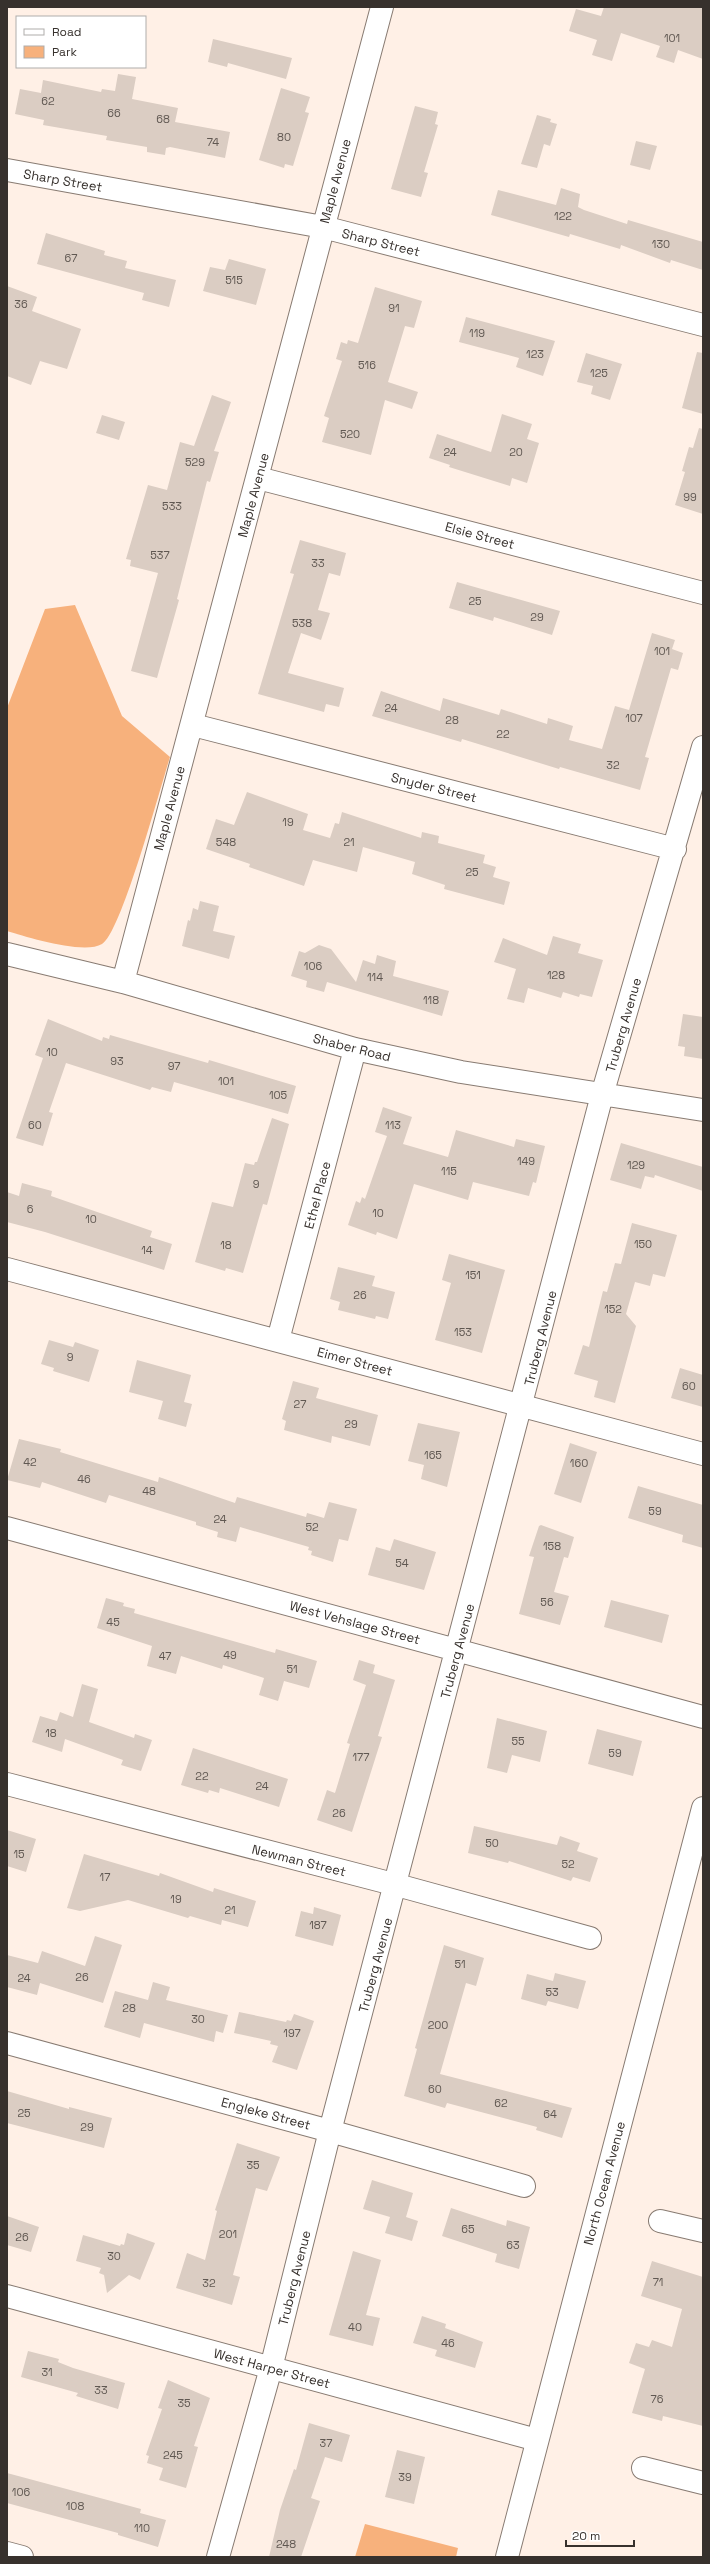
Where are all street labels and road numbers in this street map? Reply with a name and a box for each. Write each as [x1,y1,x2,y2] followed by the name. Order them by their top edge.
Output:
[316,137,355,225] street label: Maple Avenue
[22,165,104,196] street label: Sharp Street
[340,225,422,260] street label: Sharp Street
[234,451,273,539] street label: Maple Avenue
[443,518,517,553] street label: Elsie Street
[150,764,189,852] street label: Maple Avenue
[389,769,479,806] street label: Snyder Street
[602,976,645,1074] street label: Truberg Avenue
[311,1030,393,1065] street label: Shaber Road
[300,1159,335,1231] street label: Ethel Place
[520,1289,561,1388] street label: Truberg Avenue
[315,1343,394,1380] street label: Eimer Street
[288,1597,422,1648] street label: West Vehslage Street
[437,1602,478,1701] street label: Truberg Avenue
[250,1841,348,1880] street label: Newman Street
[355,1916,396,2015] street label: Truberg Avenue
[219,2093,312,2134] street label: Engleke Street
[580,2119,629,2247] street label: North Ocean Avenue
[274,2229,315,2328] street label: Truberg Avenue
[212,2345,332,2392] street label: West Harper Street

